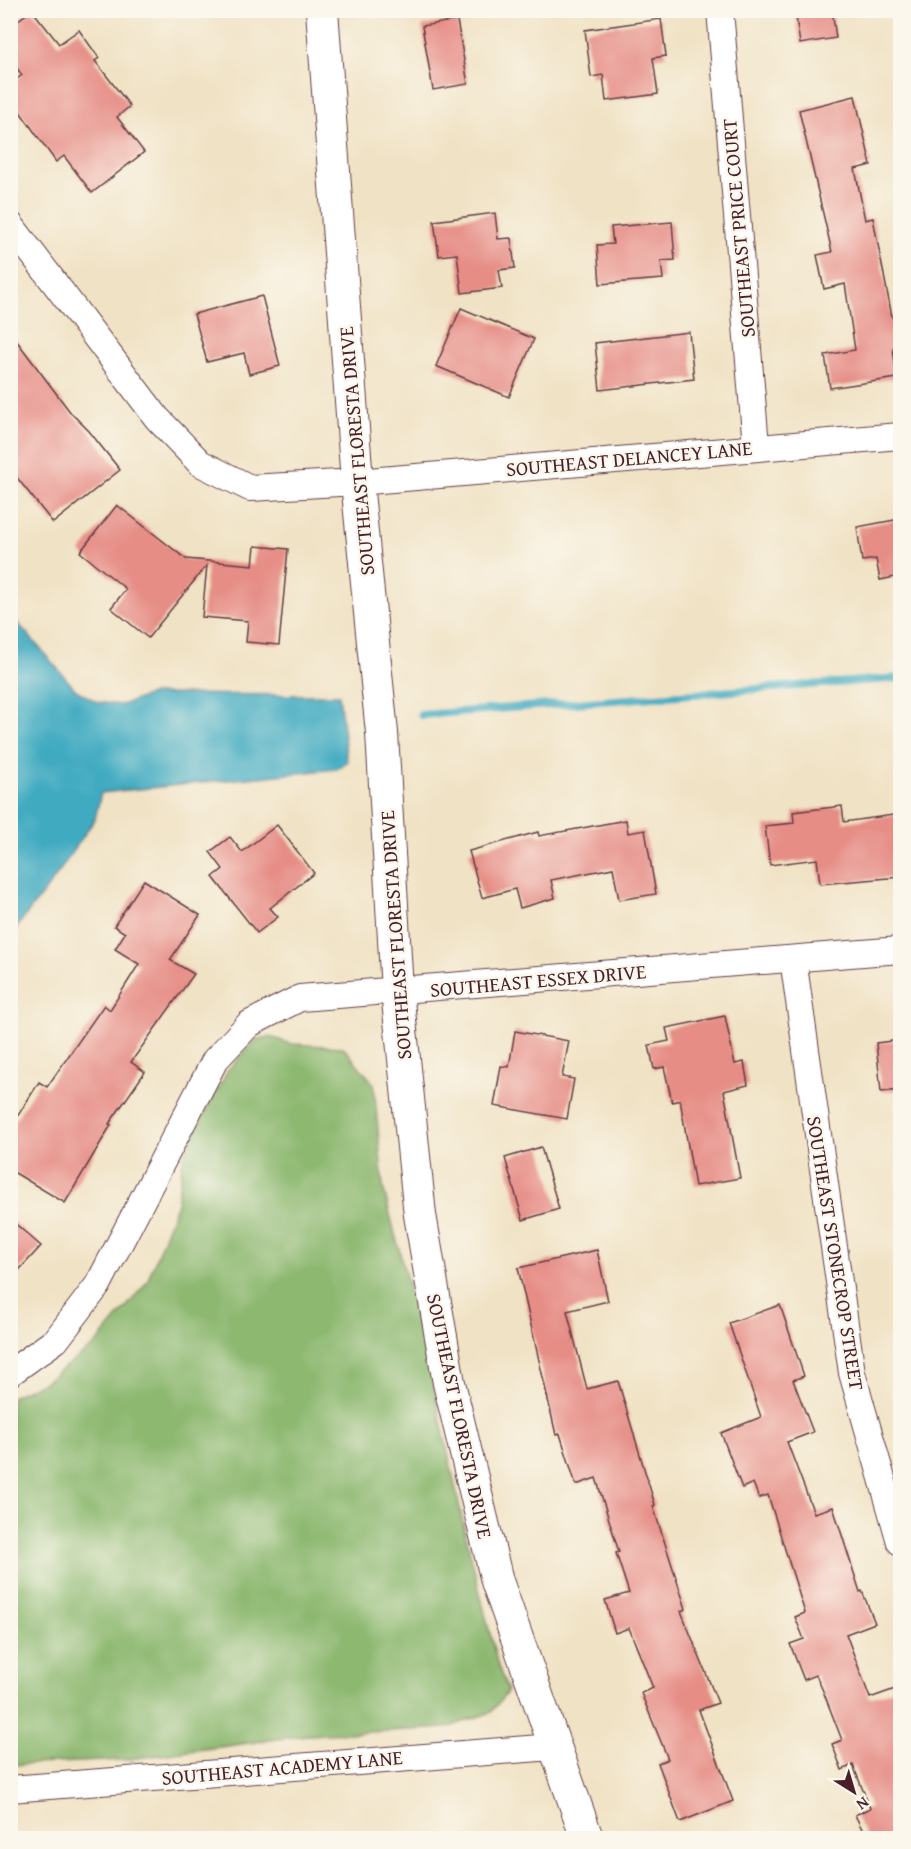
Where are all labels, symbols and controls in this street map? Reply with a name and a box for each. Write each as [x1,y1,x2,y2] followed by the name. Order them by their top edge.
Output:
[714,117,762,339] street label: SOUTHEAST PRICE COURT
[331,325,381,577] street label: SOUTHEAST FLORESTA DRIVE
[505,433,753,483] street label: SOUTHEAST DELANCEY LANE
[372,809,418,1061] street label: SOUTHEAST FLORESTA DRIVE
[429,956,647,1004] street label: SOUTHEAST ESSEX DRIVE
[800,1114,872,1392] street label: SOUTHEAST STONECROP STREET
[420,1291,500,1541] street label: SOUTHEAST FLORESTA DRIVE
[160,1742,404,1792] street label: SOUTHEAST ACADEMY LANE
[824,1762,884,1822] north arrow
[851,1791,875,1817] text: N

